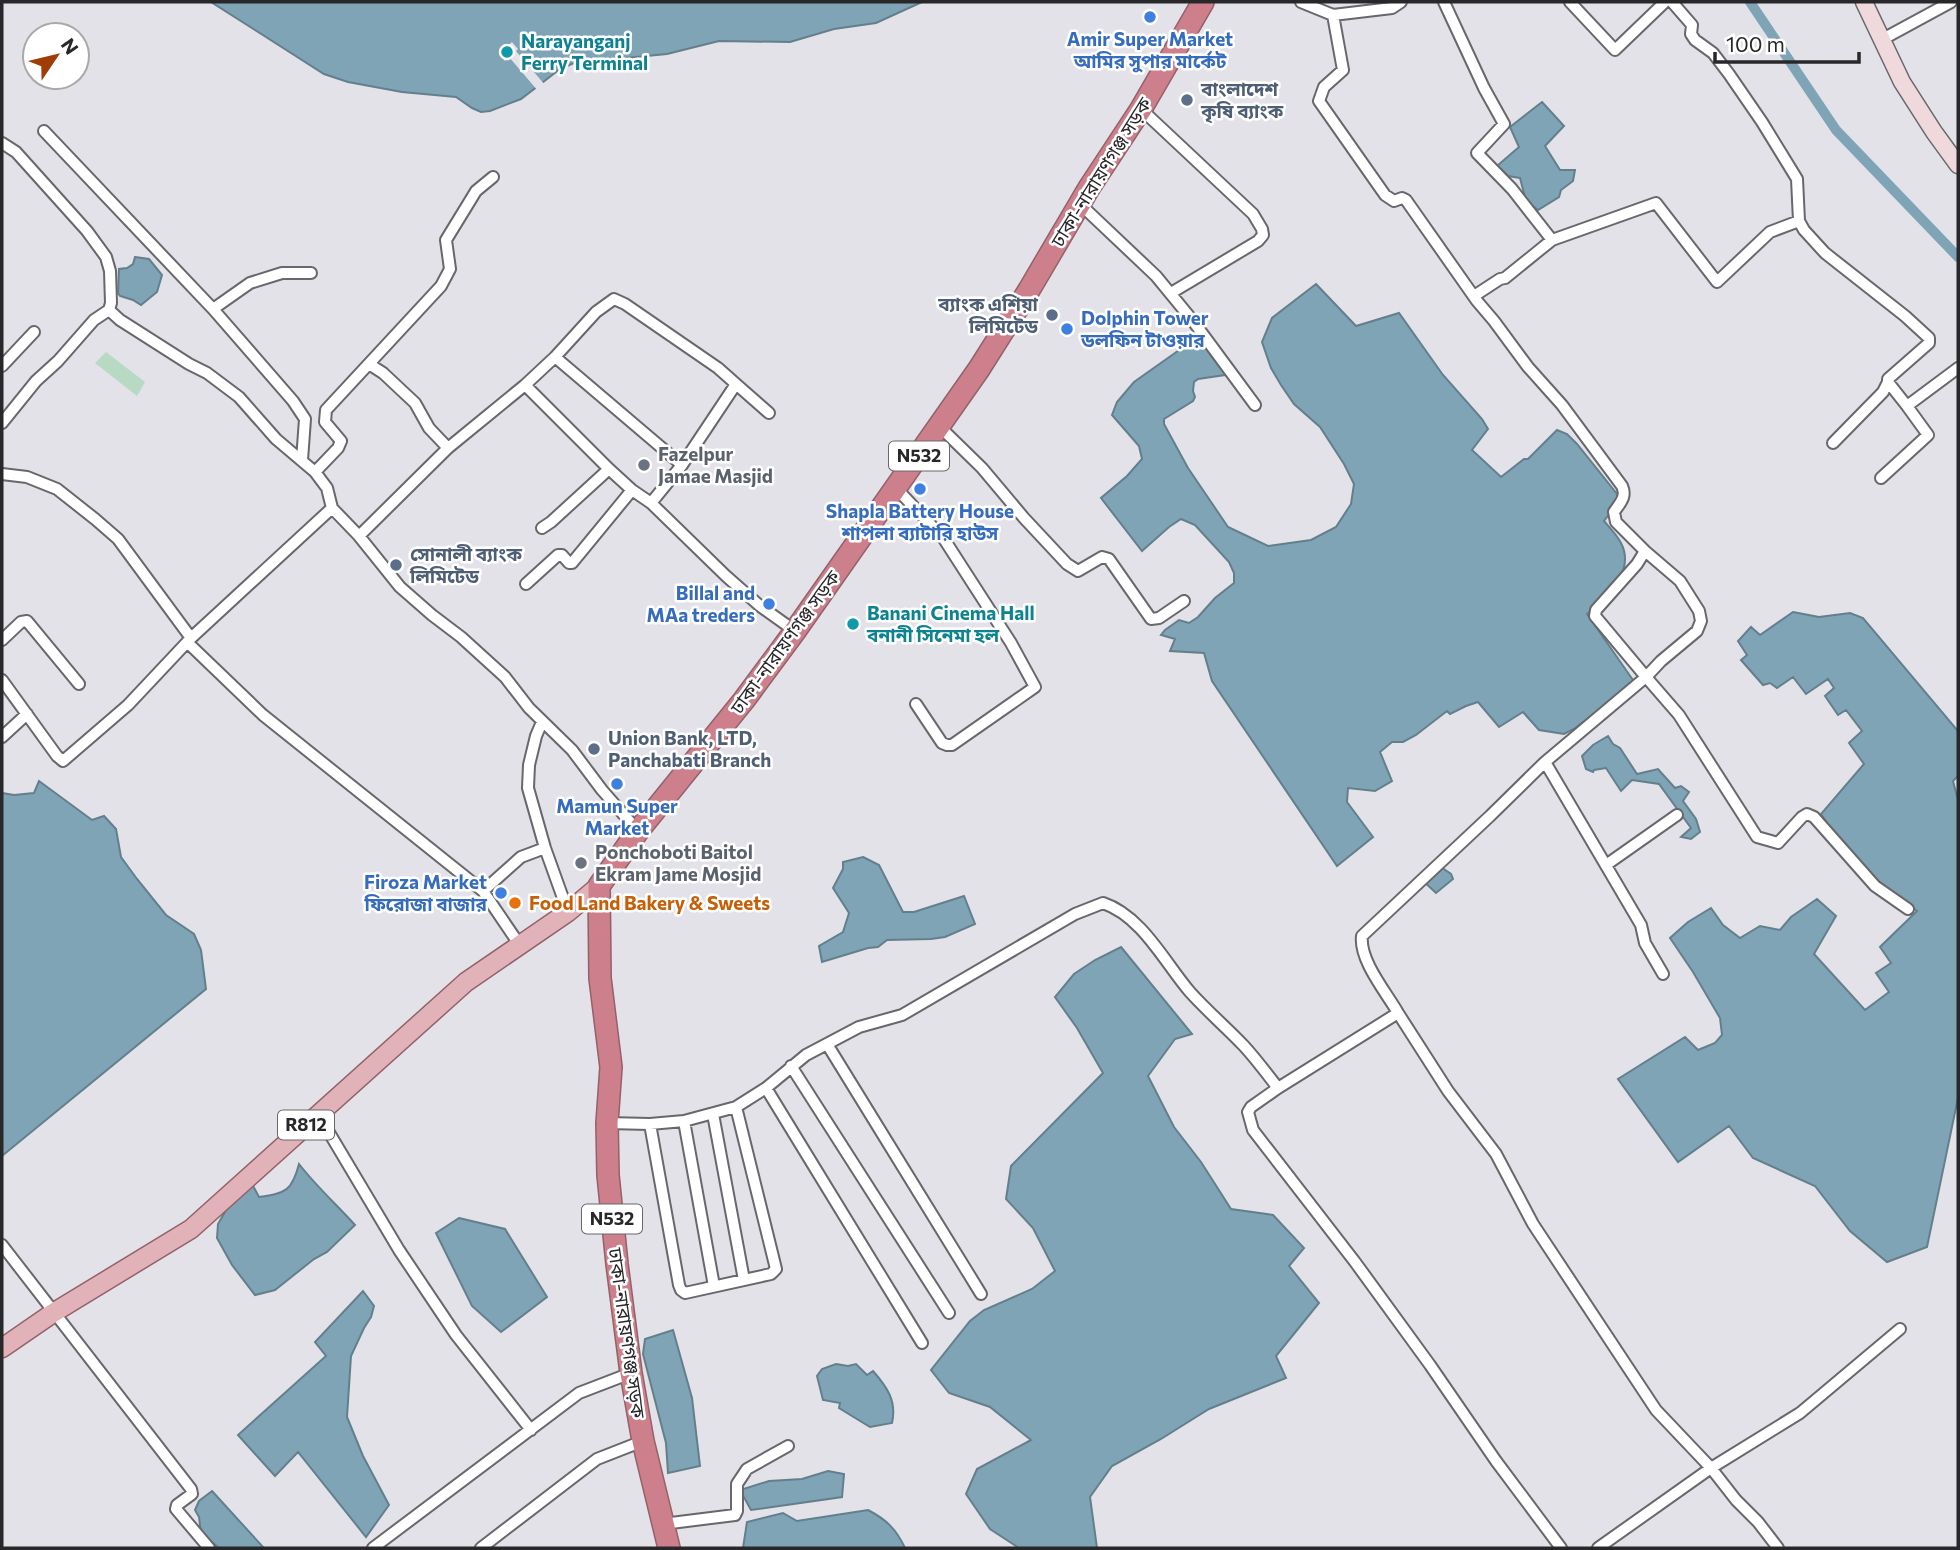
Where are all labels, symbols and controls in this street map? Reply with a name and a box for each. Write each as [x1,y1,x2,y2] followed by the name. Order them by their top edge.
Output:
[1142,9,1158,25] marker: Amir Super Market আমির সুপার মার্কেট
[21,21,91,91] north arrow
[1715,21,1858,65] scale bar
[1067,27,1233,73] place label: Amir Super Market আমির সুপার মার্কেট
[521,29,648,74] place label: Narayanganj Ferry Terminal
[1726,31,1785,56] text: 100 m
[57,34,84,58] text: N
[499,44,515,60] marker: Narayanganj Ferry Terminal
[1200,77,1284,124] place label: বাংলাদেশ কৃষি ব্যাংক
[1045,92,1156,251] street label: ঢাকা-নারায়ণগঞ্জ সড়ক
[1179,92,1195,108] marker: বাংলাদেশ কৃষি ব্যাংক
[937,292,1039,337] place label: ব্যাংক এশিয়া লিমিটেড
[1080,306,1209,351] place label: Dolphin Tower ডলফিন টাওয়ার
[1044,307,1060,323] marker: ব্যাংক এশিয়া লিমিটেড
[1059,321,1075,337] marker: Dolphin Tower ডলফিন টাওয়ার
[658,442,773,487] place label: Fazelpur Jamae Masjid
[889,442,949,470] road number: N532
[636,457,652,473] marker: Fazelpur Jamae Masjid
[912,481,928,497] marker: Shapla Battery House শাপলা ব্যাটারি হাউস
[826,499,1014,544] place label: Shapla Battery House শাপলা ব্যাটারি হাউস
[409,542,522,587] place label: সোনালী ব্যাংক লিমিটেড
[388,557,404,573] marker: সোনালী ব্যাংক লিমিটেড
[724,565,845,719] street label: ঢাকা-নারায়ণগঞ্জ সড়ক
[646,581,755,626] place label: Billal and MAa treders
[761,596,777,612] marker: Billal and MAa treders
[866,601,1035,646] place label: Banani Cinema Hall বনানী সিনেমা হল
[845,616,861,632] marker: Banani Cinema Hall বনানী সিনেমা হল
[608,726,771,771] place label: Union Bank, LTD, Panchabati Branch
[586,741,602,757] marker: Union Bank, LTD, Panchabati Branch
[609,776,625,792] marker: Mamun Super Market
[556,794,678,839] place label: Mamun Super Market
[595,840,761,885] place label: Ponchoboti Baitol Ekram Jame Mosjid
[573,855,589,871] marker: Ponchoboti Baitol Ekram Jame Mosjid
[364,870,488,915] place label: Firoza Market ফিরোজা বাজার
[493,885,509,901] marker: Firoza Market ফিরোজা বাজার
[529,891,770,914] place label: Food Land Bakery & Sweets
[507,895,523,911] marker: Food Land Bakery & Sweets
[278,1110,334,1140] road number: R812
[582,1204,642,1234] road number: N532
[604,1245,651,1420] street label: ঢাকা-নারায়ণগঞ্জ সড়ক

